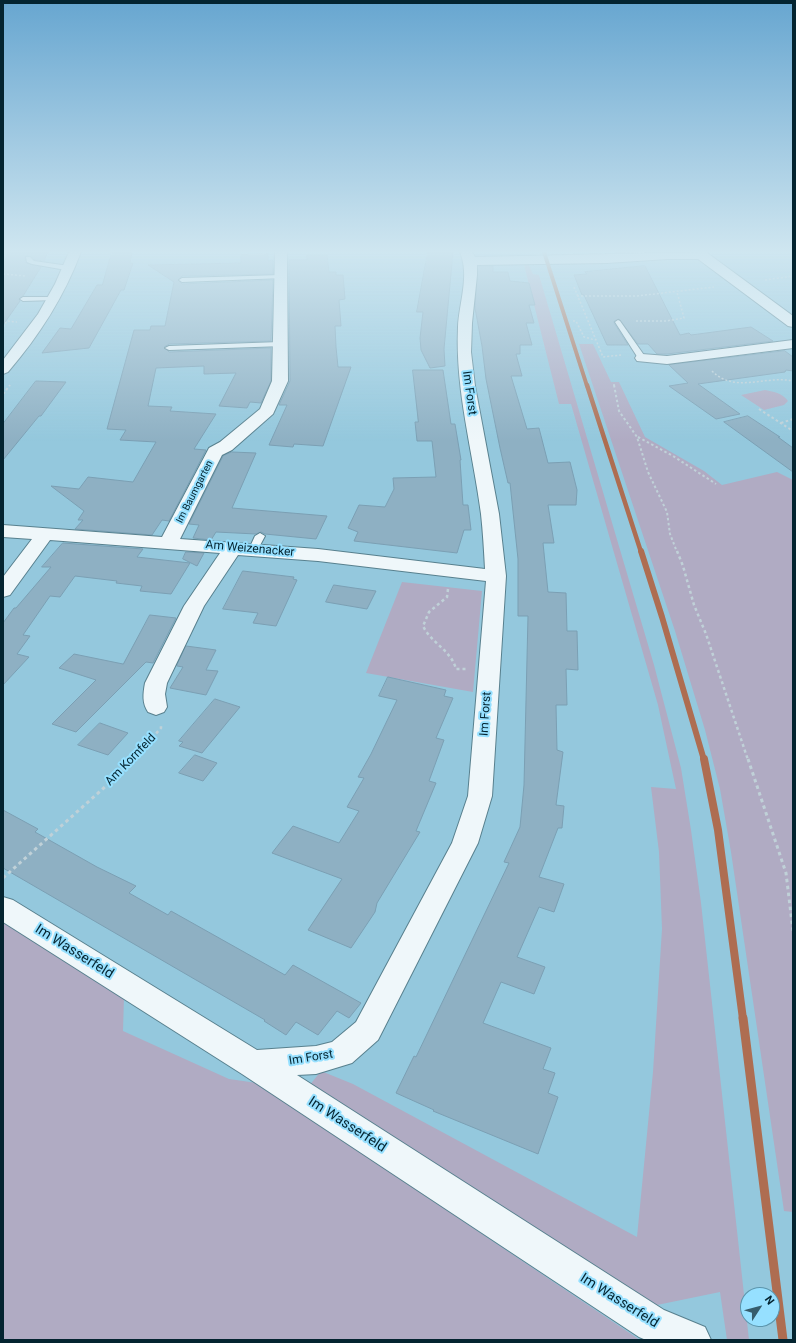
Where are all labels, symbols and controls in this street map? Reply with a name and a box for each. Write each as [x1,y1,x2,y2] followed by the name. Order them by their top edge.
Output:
[459,370,479,416] street label: Im Forst
[174,459,216,525] street label: Im Baumgarten
[205,538,295,560] street label: Am Weizenacker
[477,691,495,737] street label: Im Forst
[103,731,159,789] street label: Am Kornfeld
[32,921,116,983] street label: Im Wasserfeld
[288,1047,334,1069] street label: Im Forst
[305,1094,389,1156] street label: Im Wasserfeld
[577,1270,661,1332] street label: Im Wasserfeld
[740,1287,780,1327] north arrow
[762,1293,777,1307] text: N

